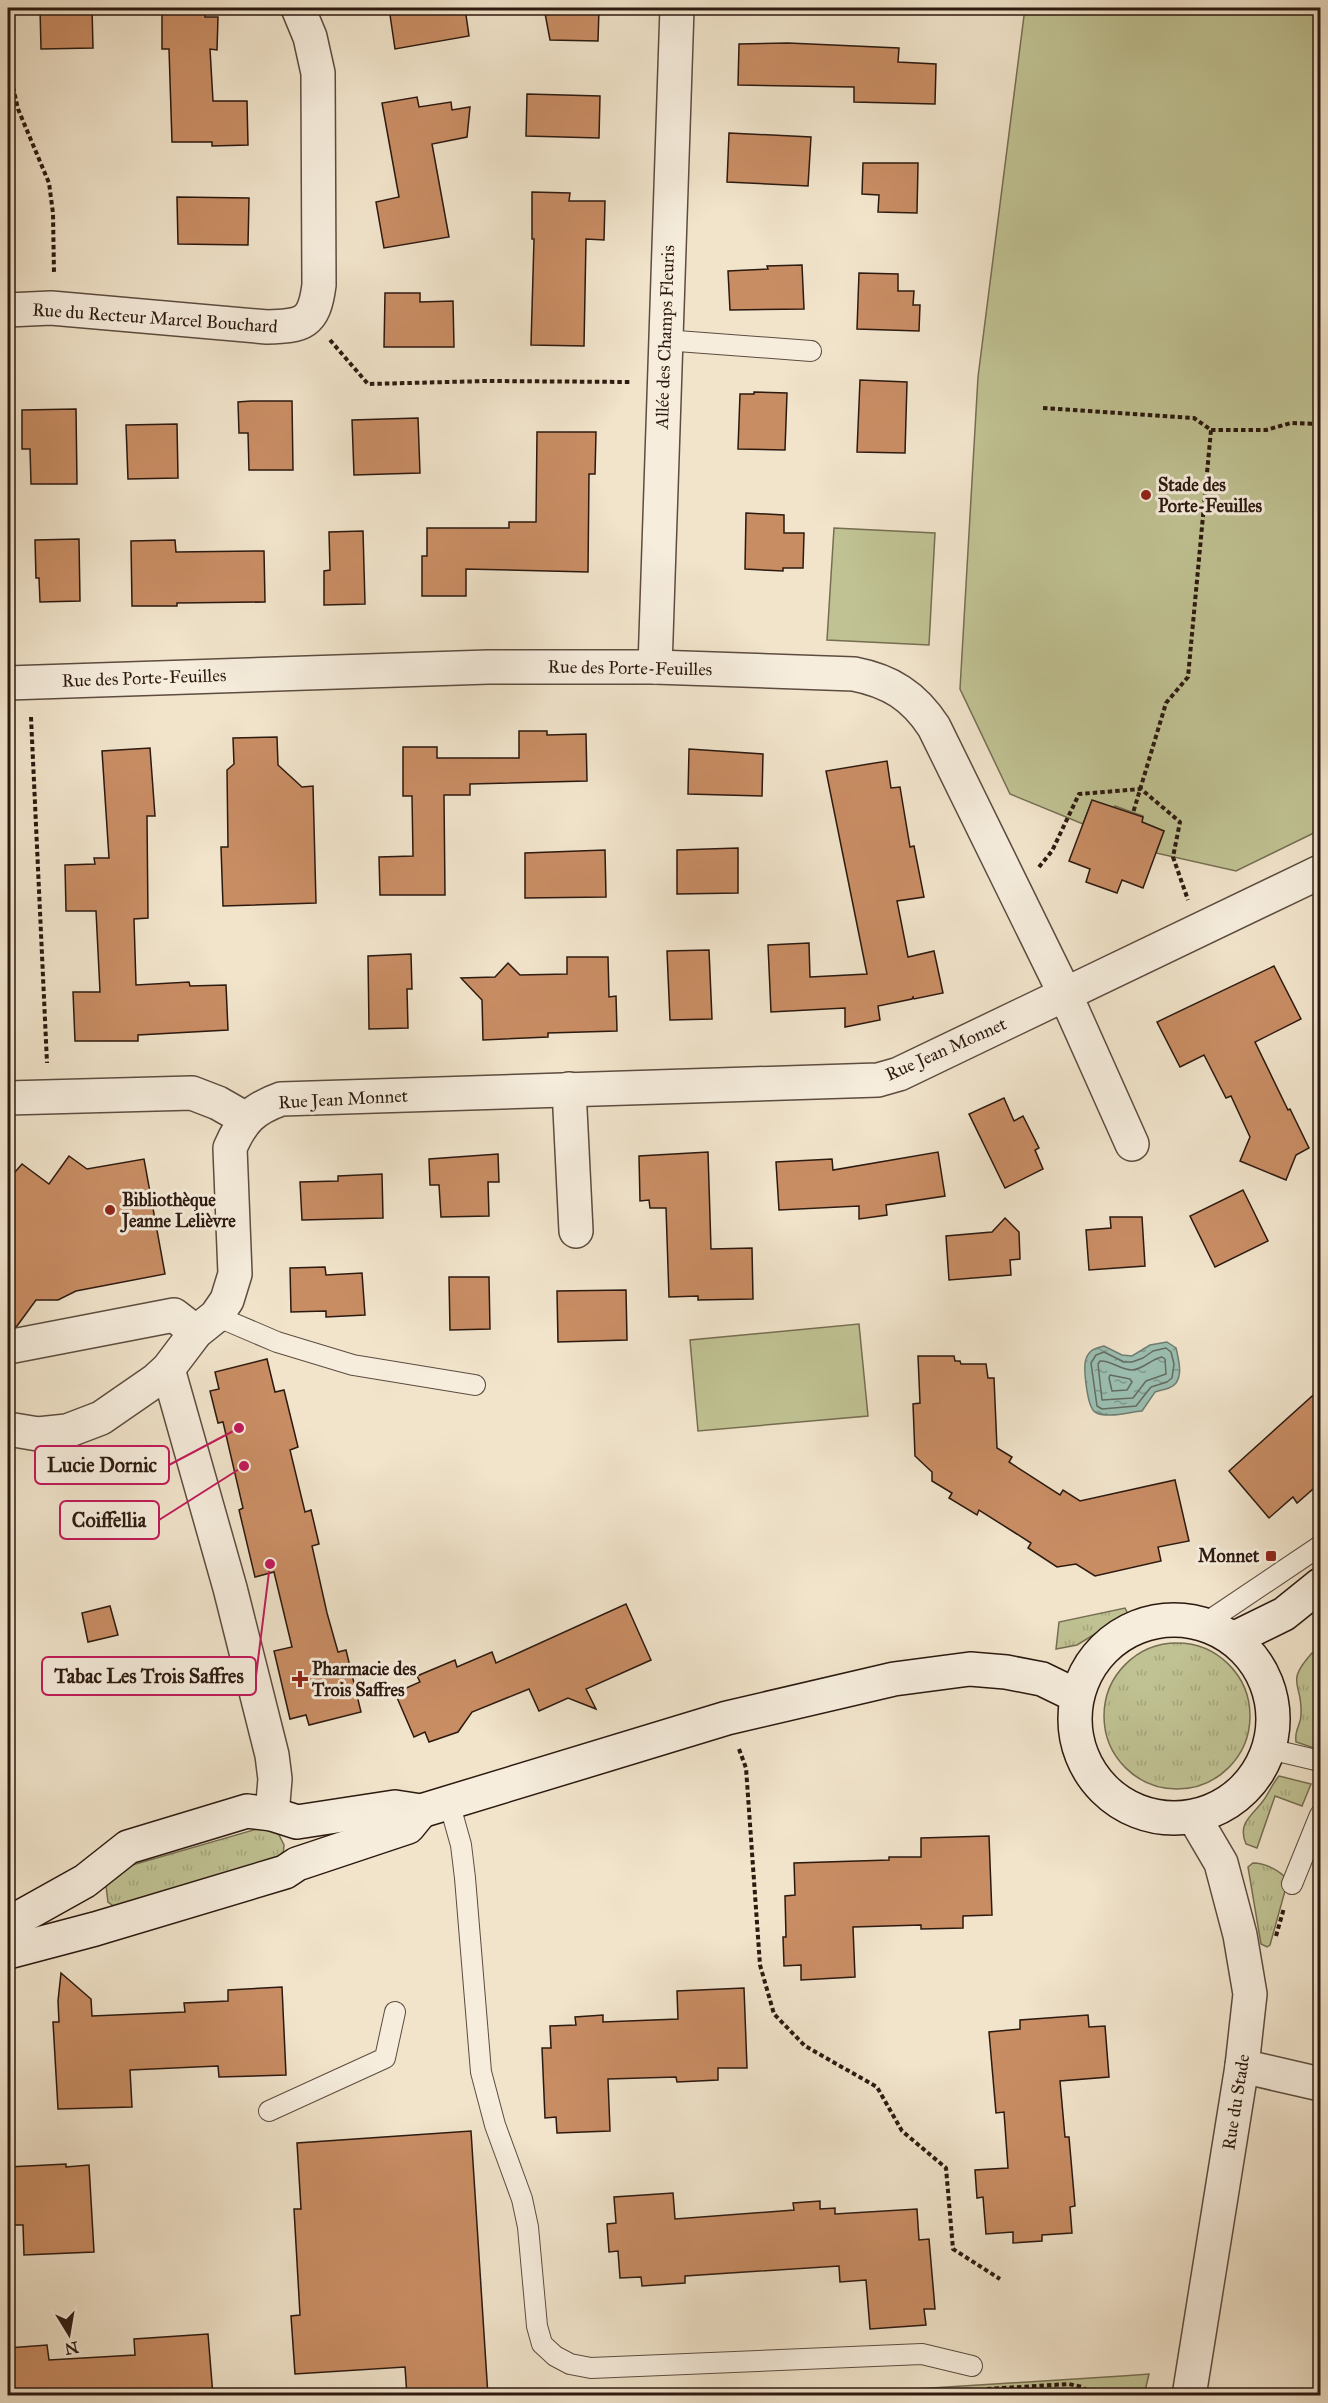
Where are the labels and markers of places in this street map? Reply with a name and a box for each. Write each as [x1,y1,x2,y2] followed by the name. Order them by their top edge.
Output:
[1158,474,1263,517] place label: Stade des Porte-Feuilles
[1139,488,1153,502] marker: Stade des Porte-Feuilles
[120,1189,236,1233] place label: Bibliothèque Jeanne Lelièvre
[103,1203,117,1217] marker: Bibliothèque Jeanne Lelièvre
[35,1446,169,1484] callout: Lucie Dornic
[60,1501,159,1539] callout: Coiffellia
[1198,1545,1260,1567] place label: Monnet
[1264,1549,1278,1563] marker: Monnet
[42,1657,256,1695] callout: Tabac Les Trois Saffres
[311,1658,417,1701] place label: Pharmacie des Trois Saffres
[293,1672,307,1686] marker: Pharmacie des Trois Saffres

